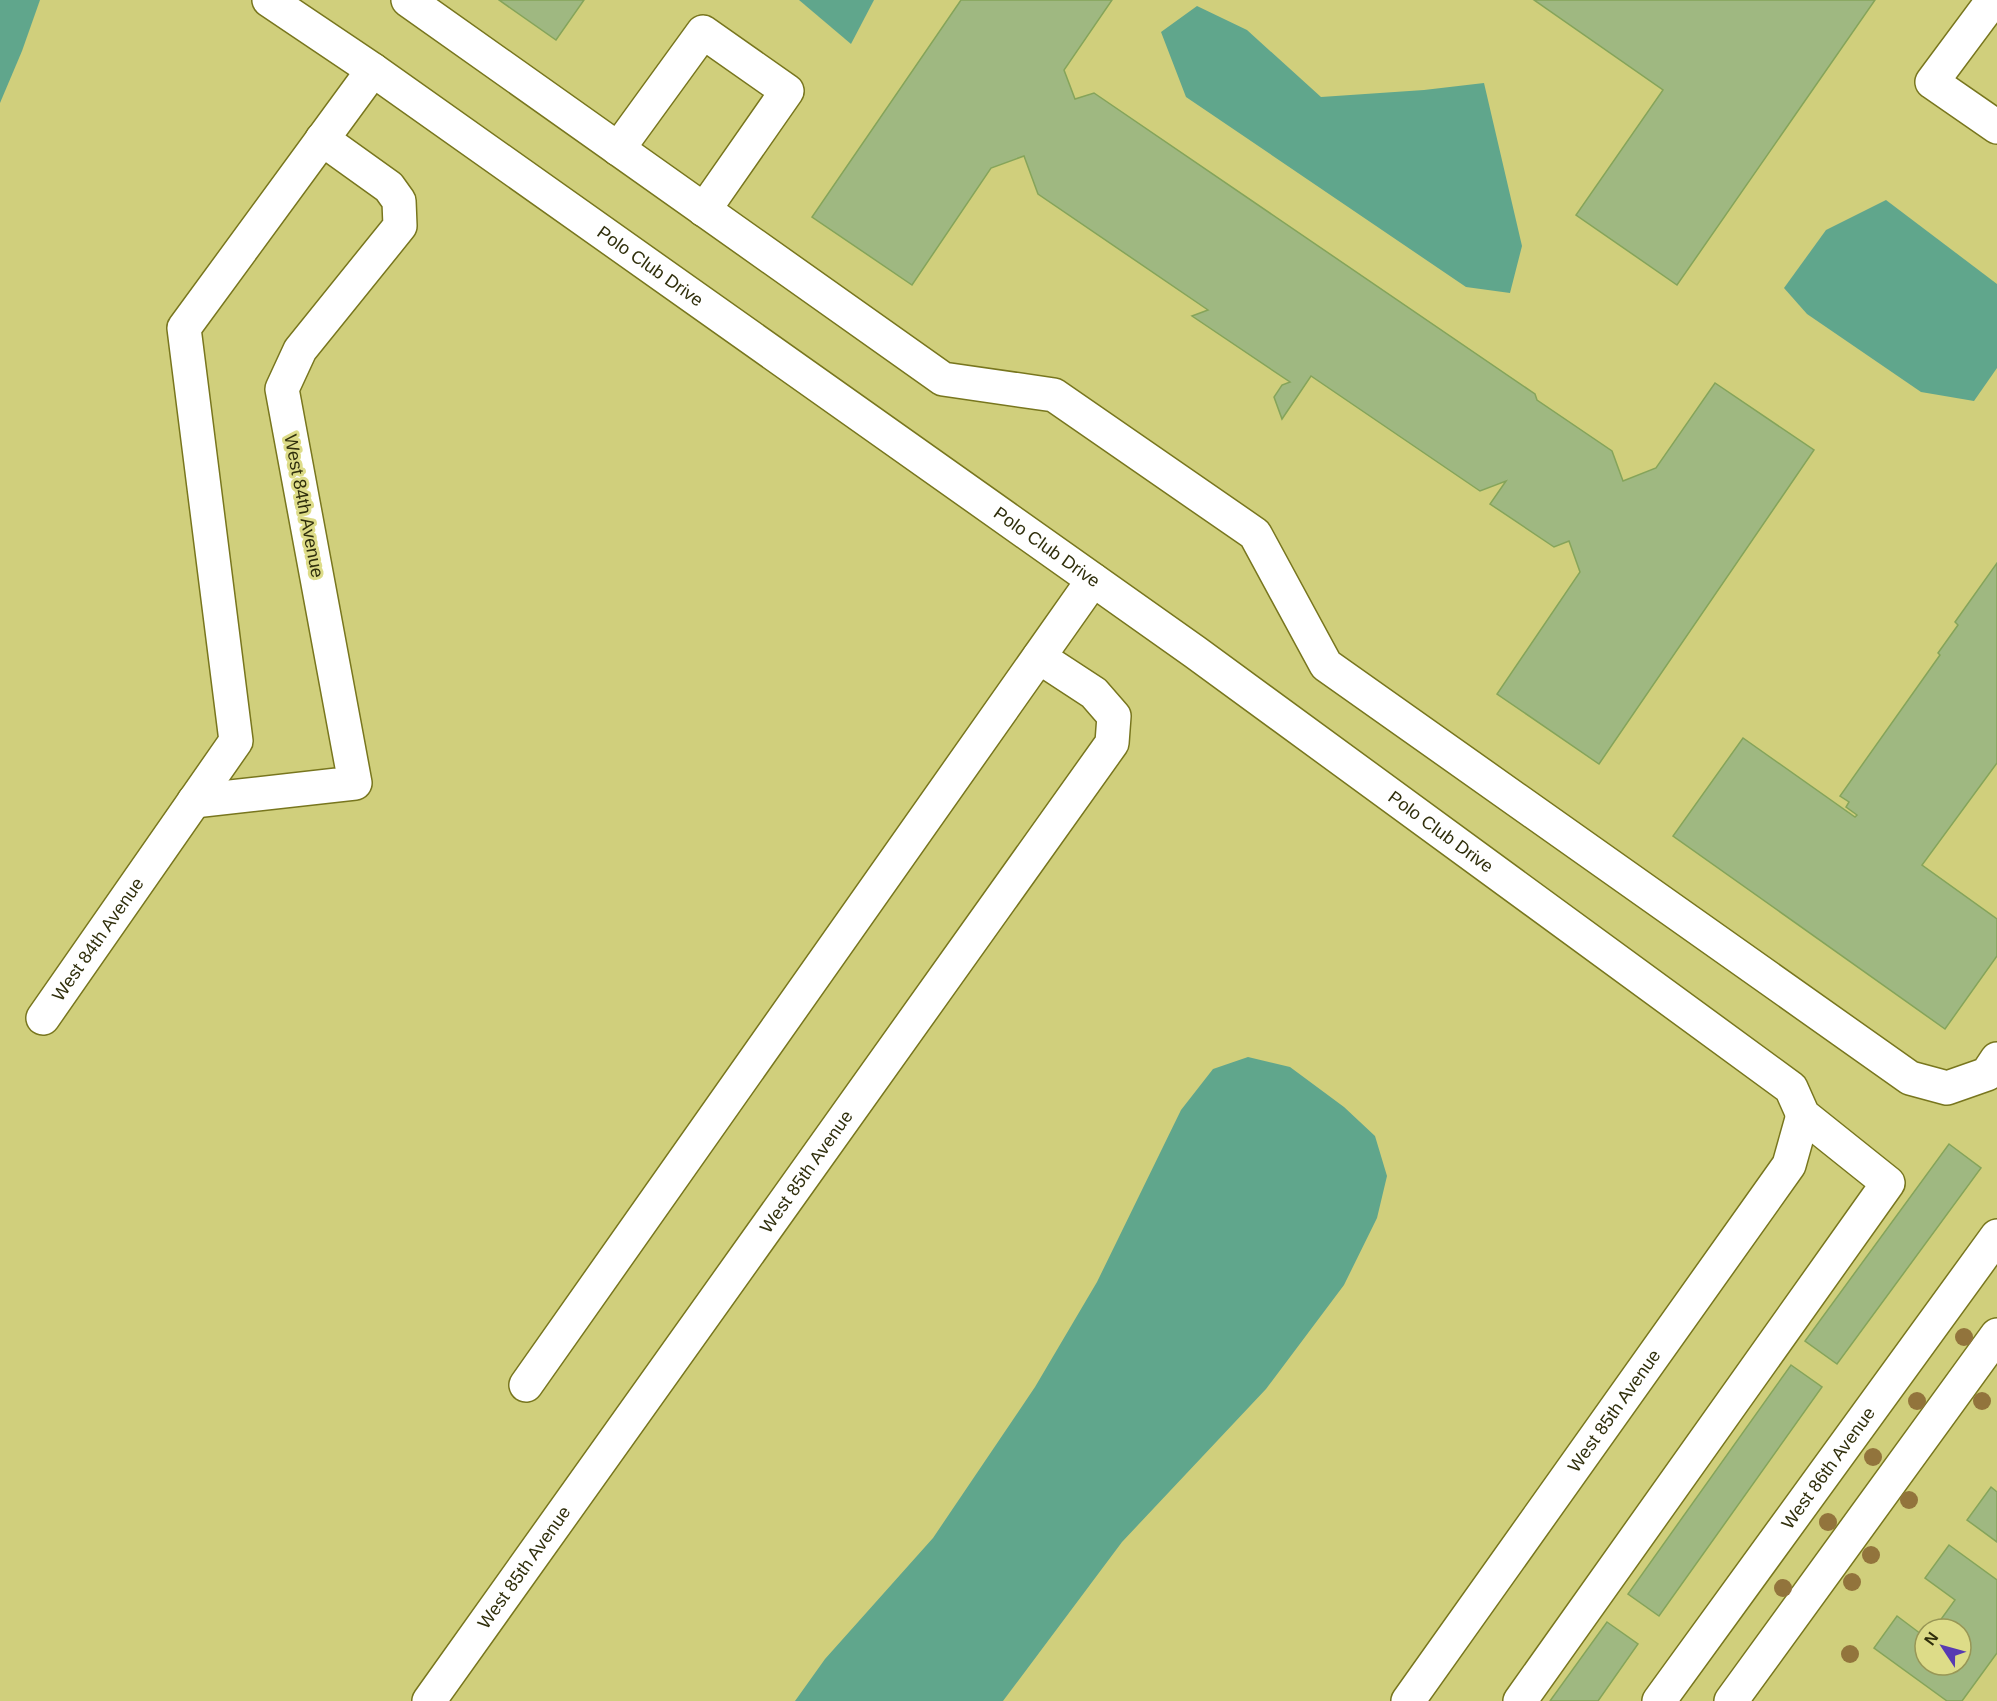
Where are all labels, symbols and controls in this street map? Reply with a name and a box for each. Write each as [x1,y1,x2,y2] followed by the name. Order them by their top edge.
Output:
[593,222,707,311] street label: Polo Club Drive
[280,433,328,579] street label: West 84th Avenue
[990,503,1104,591] street label: Polo Club Drive
[1384,787,1497,877] street label: Polo Club Drive
[48,874,148,1005] street label: West 84th Avenue
[756,1107,857,1237] street label: West 85th Avenue
[1564,1346,1665,1476] street label: West 85th Avenue
[1777,1403,1879,1533] street label: West 86th Avenue
[474,1502,575,1633] street label: West 85th Avenue
[1913,1617,1973,1677] north arrow
[1921,1629,1942,1648] text: N

